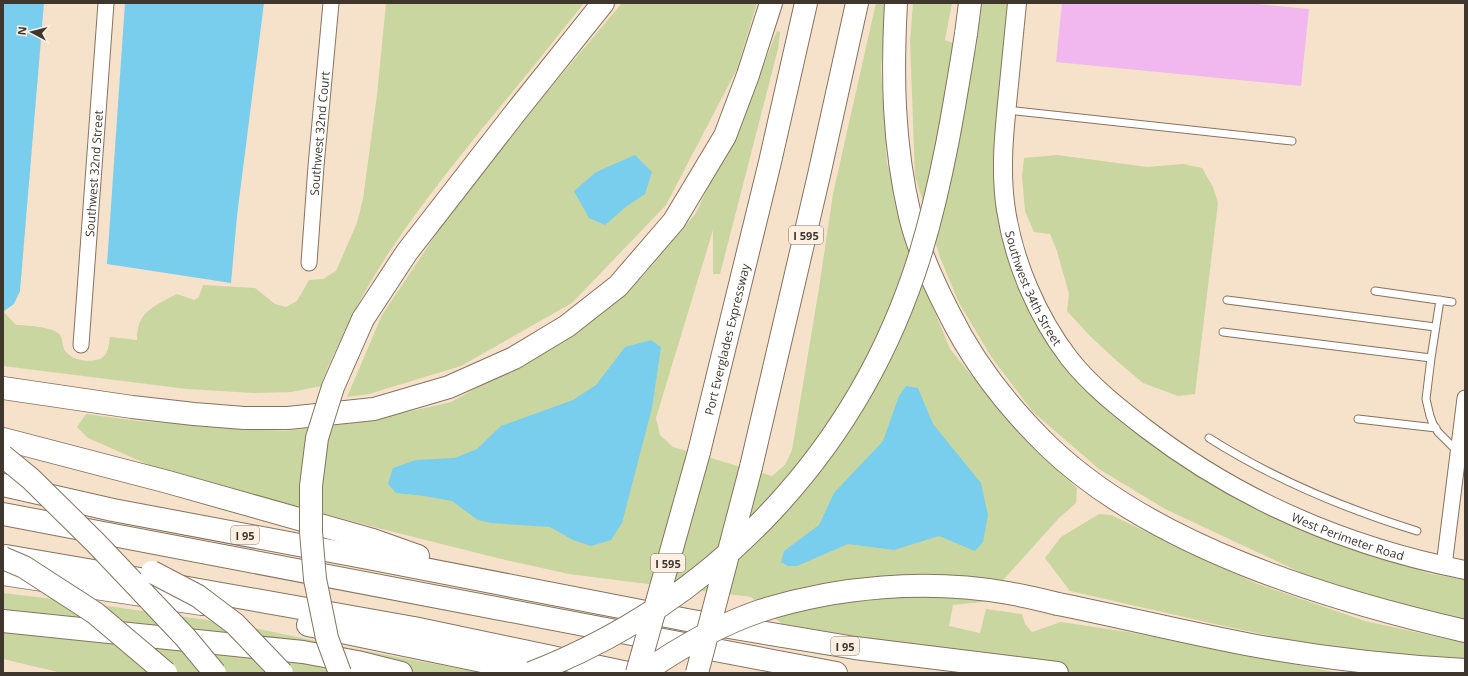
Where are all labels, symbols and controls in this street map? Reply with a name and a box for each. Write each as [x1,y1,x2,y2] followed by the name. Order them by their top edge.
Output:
[12,12,52,52] north arrow
[14,25,30,36] text: N
[305,70,333,196] street label: Southwest 32nd Court
[80,109,107,237] street label: Southwest 32nd Street
[789,226,823,244] road number: I 595
[1002,229,1066,349] street label: Southwest 34th Street
[700,261,754,417] street label: Port Everglades Expressway
[1289,508,1406,564] street label: West Perimeter Road
[231,526,259,544] road number: I 95
[651,554,685,572] road number: I 595
[831,637,859,655] road number: I 95

